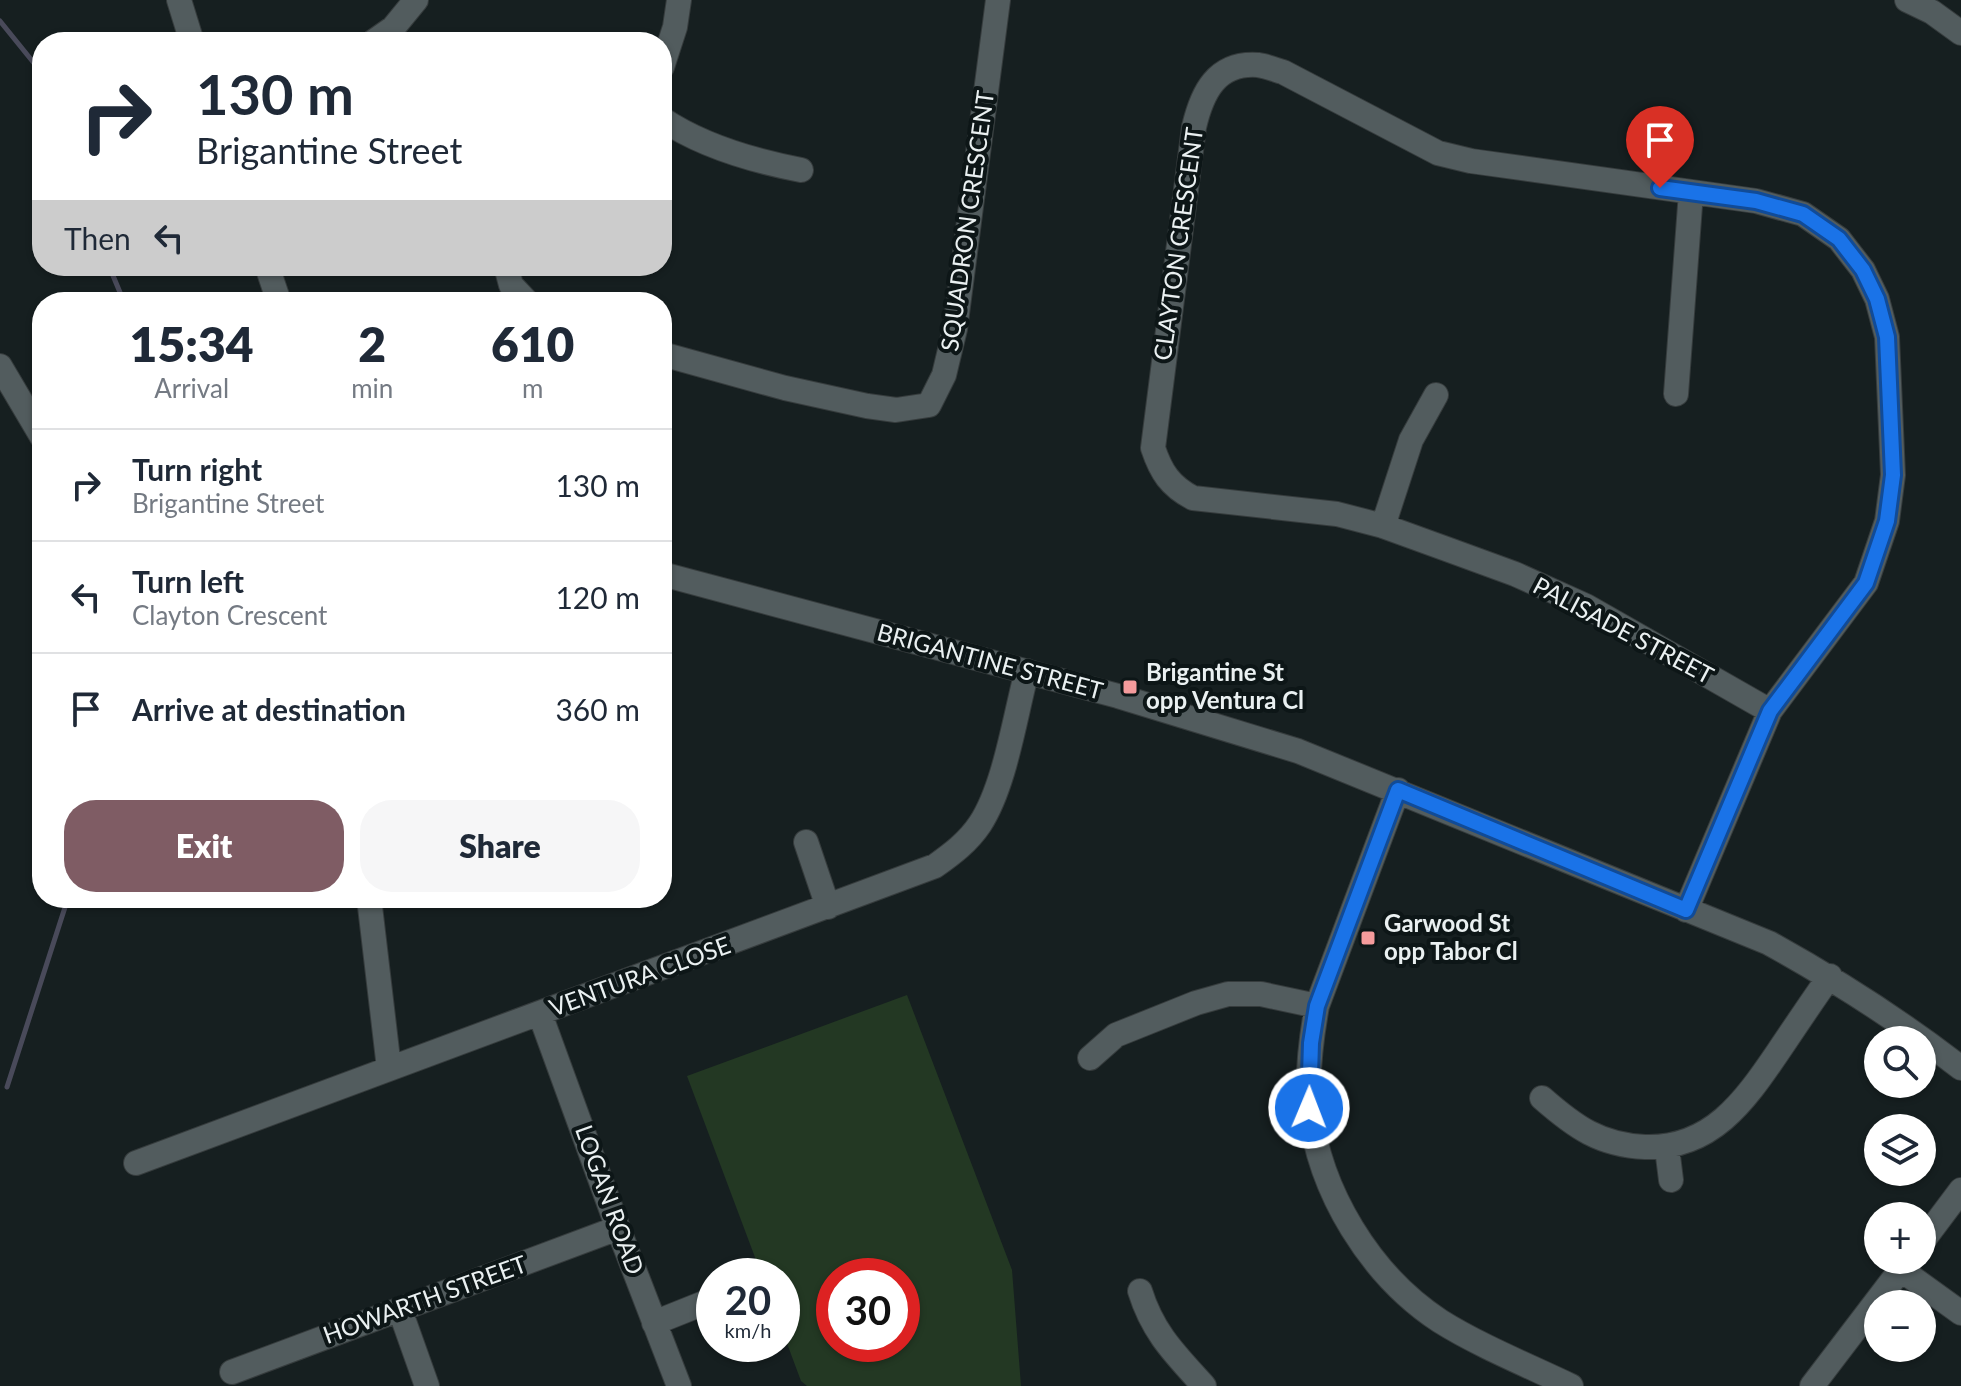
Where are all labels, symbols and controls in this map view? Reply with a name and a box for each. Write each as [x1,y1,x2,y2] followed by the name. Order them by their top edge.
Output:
[196,60,354,127] text: 130 m
[64,64,168,168] icon: right
[934,89,999,353] street label: SQUADRON CRESCENT
[1626,106,1694,188] pin
[1638,118,1682,162] icon: arrive
[1147,125,1208,362] street label: CLAYTON CRESCENT
[196,128,462,172] text: Brigantine Street
[147,216,191,260] icon: left
[64,220,131,256] text: Then
[130,315,254,372] text: 15:34
[358,315,386,372] text: 2
[491,315,574,372] text: 610
[154,372,229,404] text: Arrival
[351,372,393,404] text: min
[522,372,543,404] text: m
[132,451,262,487] text: Turn right
[64,463,108,507] icon: right
[555,467,640,503] text: 130 m
[132,487,324,519] text: Brigantine Street
[132,563,244,599] text: Turn left
[1529,570,1719,689] street label: PALISADE STREET
[64,575,108,619] icon: left
[555,579,640,615] text: 120 m
[132,599,327,631] text: Clayton Crescent
[874,616,1106,705] street label: BRIGANTINE STREET
[1146,657,1304,714] place label: Brigantine St opp Ventura Cl
[1121,678,1139,696] marker: Brigantine St opp Ventura Cl
[64,687,108,731] icon: arrive
[132,691,406,727] text: Arrive at destination
[555,691,640,727] text: 360 m
[64,800,344,892] button: Exit
[360,800,640,892] button: Share
[1384,908,1518,965] place label: Garwood St opp Tabor Cl
[545,929,734,1022] street label: VENTURA CLOSE
[1359,929,1377,947] marker: Garwood St opp Tabor Cl
[1864,1026,1936,1362] map controls
[1864,1026,1936,1098] button: search
[1267,1066,1351,1150] position arrow
[1864,1114,1936,1186] button: layers
[570,1121,651,1278] street label: LOGAN ROAD
[1864,1202,1936,1274] button: +
[319,1248,530,1349] street label: HOWARTH STREET
[816,1258,920,1362] speed limit sign: 30
[725,1276,771,1324] text: 20
[1864,1290,1936,1362] button: −
[725,1318,771,1342] text: km/h

